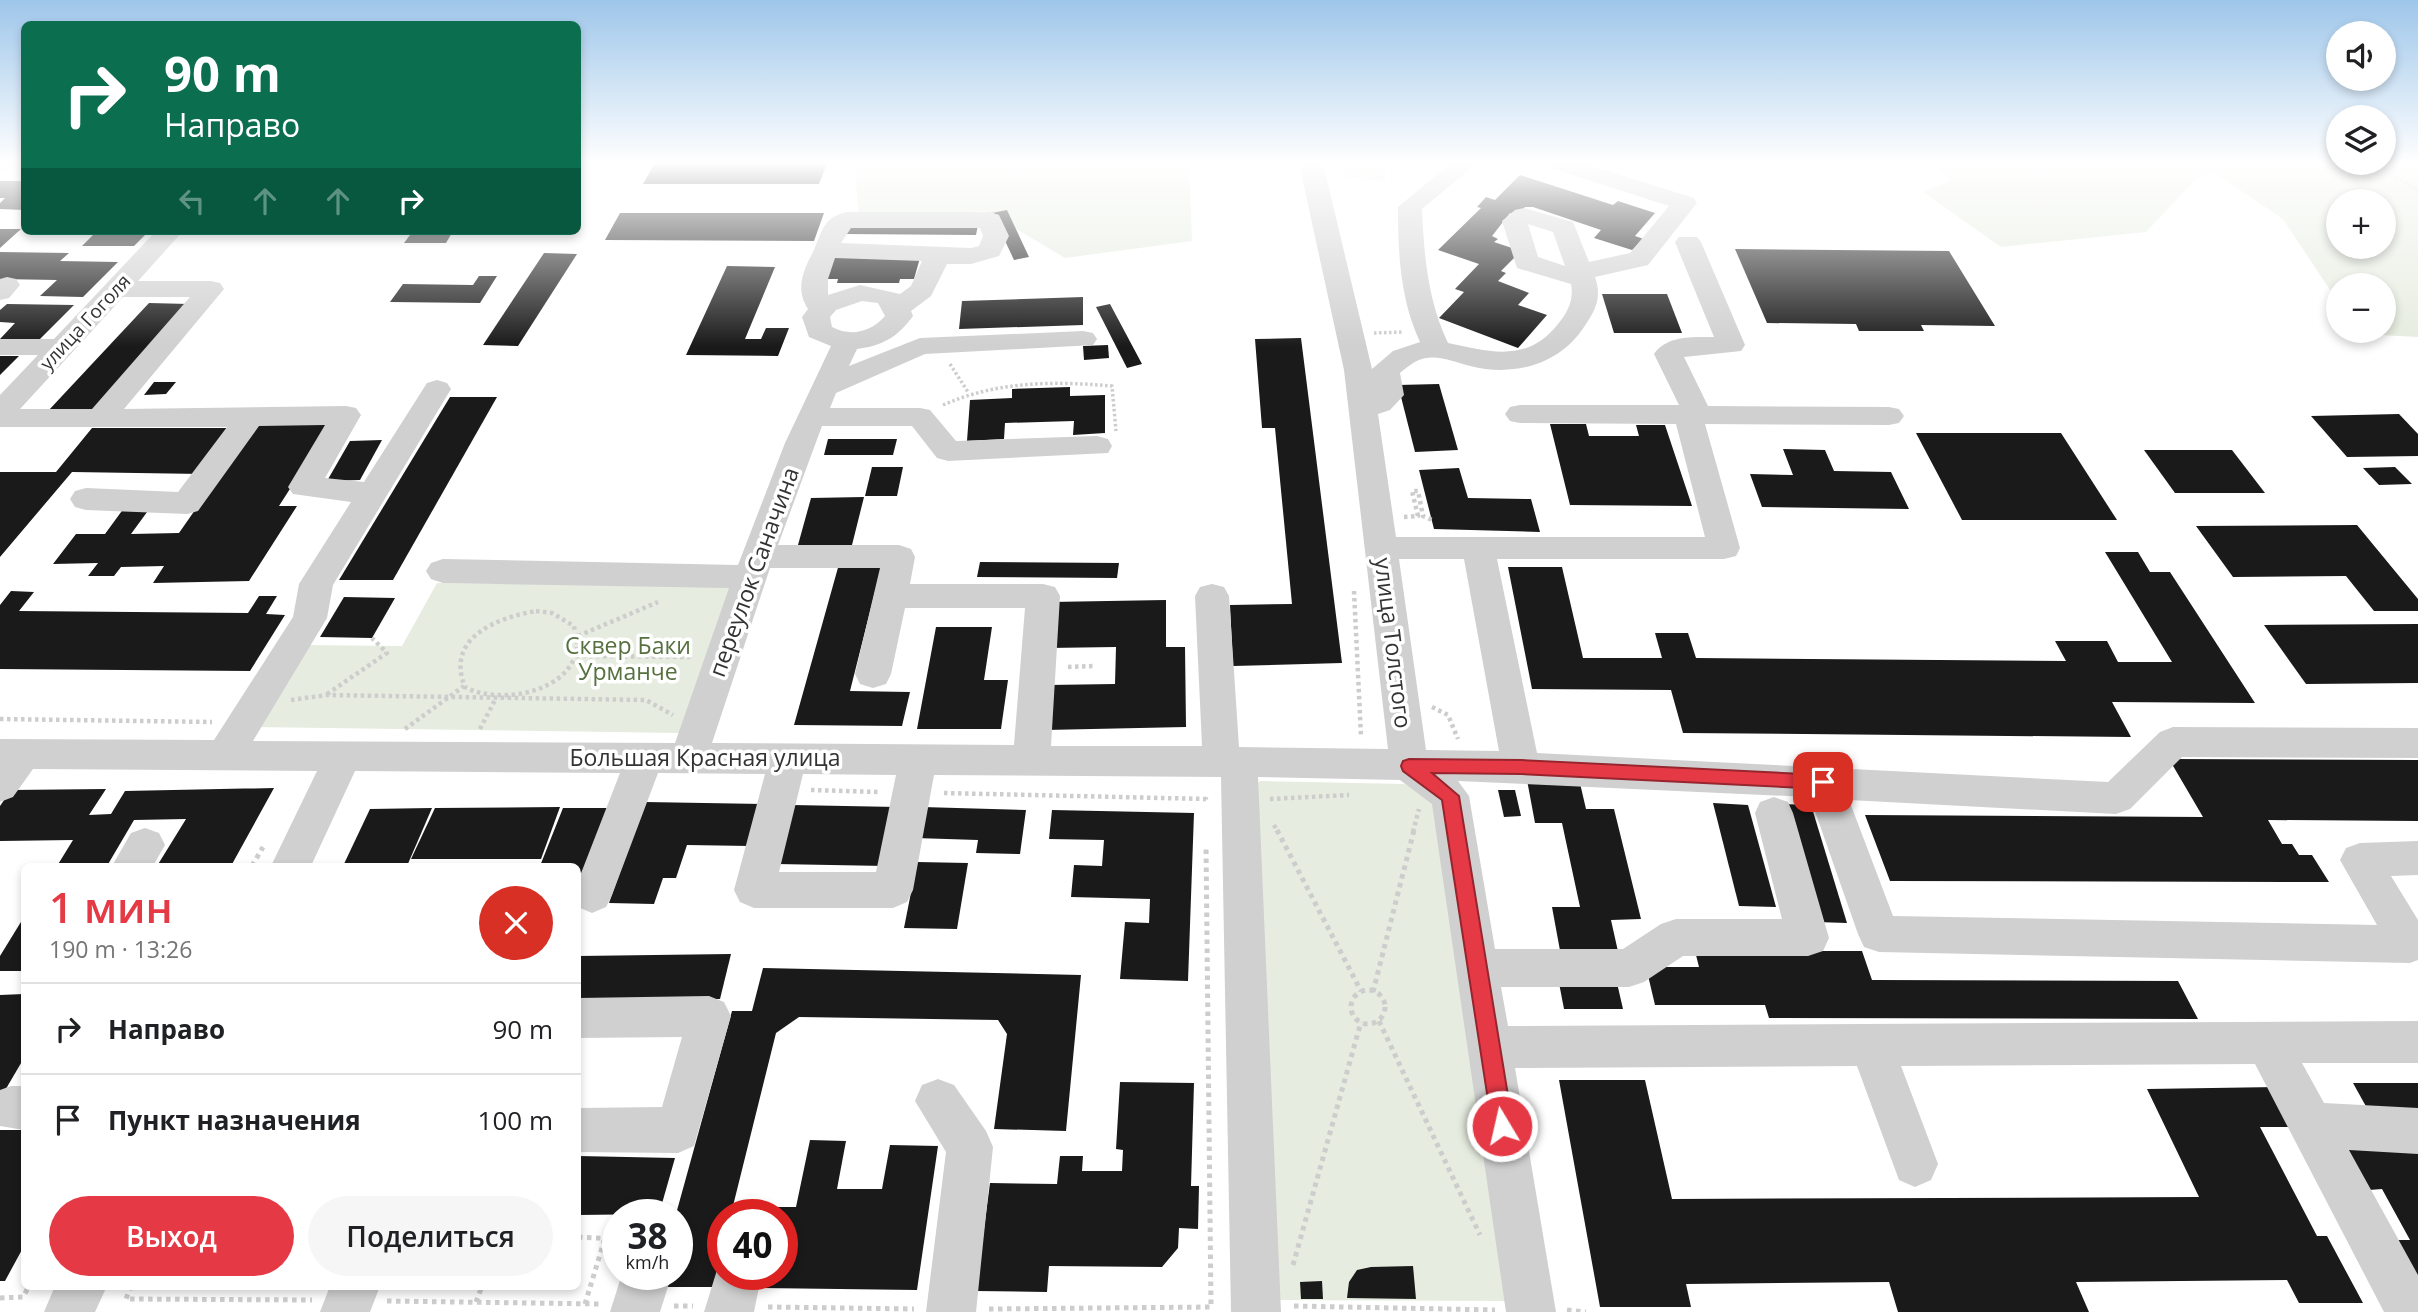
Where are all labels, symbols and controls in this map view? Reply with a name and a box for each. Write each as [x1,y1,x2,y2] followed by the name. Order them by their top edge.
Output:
[2326,21,2396,343] map controls
[2326,21,2396,91] button: sound
[164,40,281,106] text: 90 m
[49,49,140,140] icon: right
[164,103,300,146] text: Направо
[2326,105,2396,175] button: layers
[173,182,211,220] icon: left
[246,182,284,220] icon: ahead
[319,182,357,220] icon: ahead
[392,182,430,220] icon: right
[2326,189,2396,259] button: +
[34,268,136,376] street label: улица Гоголя
[2326,273,2396,343] button: −
[700,462,806,681] street label: переулок Саначина
[1368,556,1420,730] street label: улица Толстого
[565,629,691,687] park label: Сквер Баки Урманче
[569,741,841,773] street label: Большая Красная улица
[1793,752,1853,812] pin
[1804,763,1842,801] icon: arrive
[49,878,173,935] text: 1 мин
[479,886,553,960] button: close
[49,933,192,965] text: 190 m · 13:26
[49,1010,87,1048] icon: right
[108,1011,225,1047] text: Направо
[492,1011,553,1047] text: 90 m
[1465,1089,1539,1163] position arrow
[49,1101,87,1139] icon: arrive
[108,1102,361,1138] text: Пункт назначения
[478,1102,553,1138] text: 100 m
[49,1196,294,1276] button: Выход
[308,1196,553,1276] button: Поделиться
[707,1199,798,1290] speed limit sign: 40
[627,1212,668,1259] text: 38
[626,1250,669,1274] text: km/h

